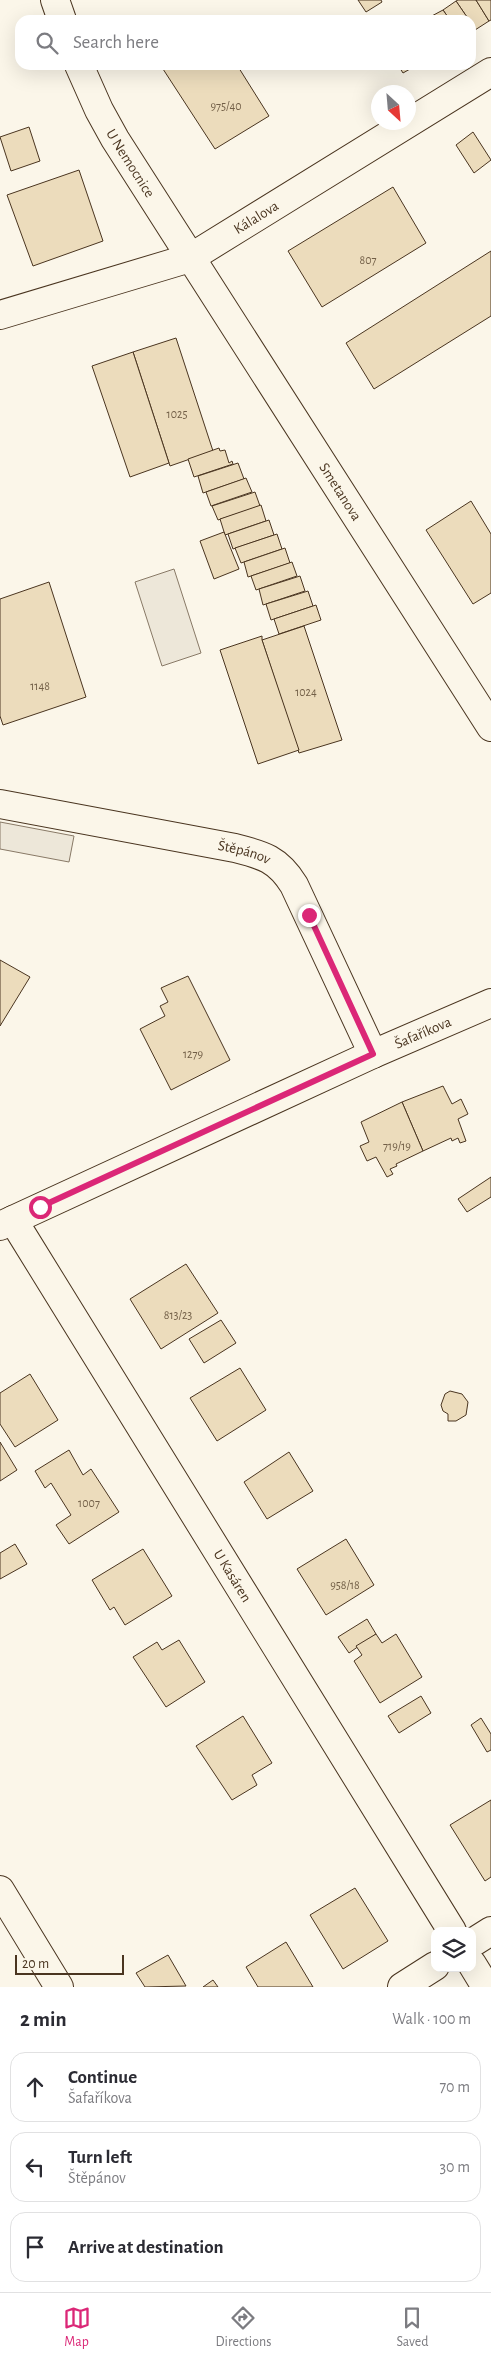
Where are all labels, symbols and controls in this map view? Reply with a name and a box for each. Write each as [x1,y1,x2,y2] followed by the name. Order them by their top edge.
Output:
[15,15,476,70] search box
[33,29,61,57] icon: search
[73,33,159,52] text: Search here
[371,85,416,130] north arrow
[210,100,242,112] house number: 975/40
[103,126,158,200] street label: U Nemocnice
[231,198,281,237] street label: Kálalova
[359,254,377,266] house number: 807
[167,408,187,420] house number: 1025
[317,460,365,523] street label: Smetanova
[30,680,50,692] house number: 1148
[295,686,317,698] house number: 1024
[217,836,274,867] street label: Štěpánov
[298,904,321,927] route end
[392,1014,453,1051] street label: Šafaříkova
[183,1048,203,1060] house number: 1279
[383,1140,411,1152] house number: 719/19
[29,1196,52,1219] route start
[164,1309,192,1321] house number: 813/23
[78,1497,100,1509] house number: 1007
[211,1547,254,1605] street label: U Kasáren
[330,1579,360,1591] house number: 958/18
[431,1927,476,1972] map controls
[431,1927,476,1972] button: layers
[15,1952,124,1975] scale bar
[22,1957,49,1971] text: 20 m
[20,2009,67,2030] text: 2 min
[392,2011,471,2027] text: Walk · 100 m
[68,2068,137,2087] text: Continue
[21,2073,49,2101] icon: ahead
[439,2079,470,2095] text: 70 m
[68,2090,132,2106] text: Šafaříkova
[68,2148,132,2167] text: Turn left
[21,2153,49,2181] icon: left
[440,2159,470,2175] text: 30 m
[68,2170,126,2186] text: Štěpánov
[21,2233,49,2261] icon: arrive
[68,2238,224,2257] text: Arrive at destination
[63,2304,91,2351] tab: Map
[216,2304,271,2351] tab: Directions
[396,2304,428,2351] tab: Saved

